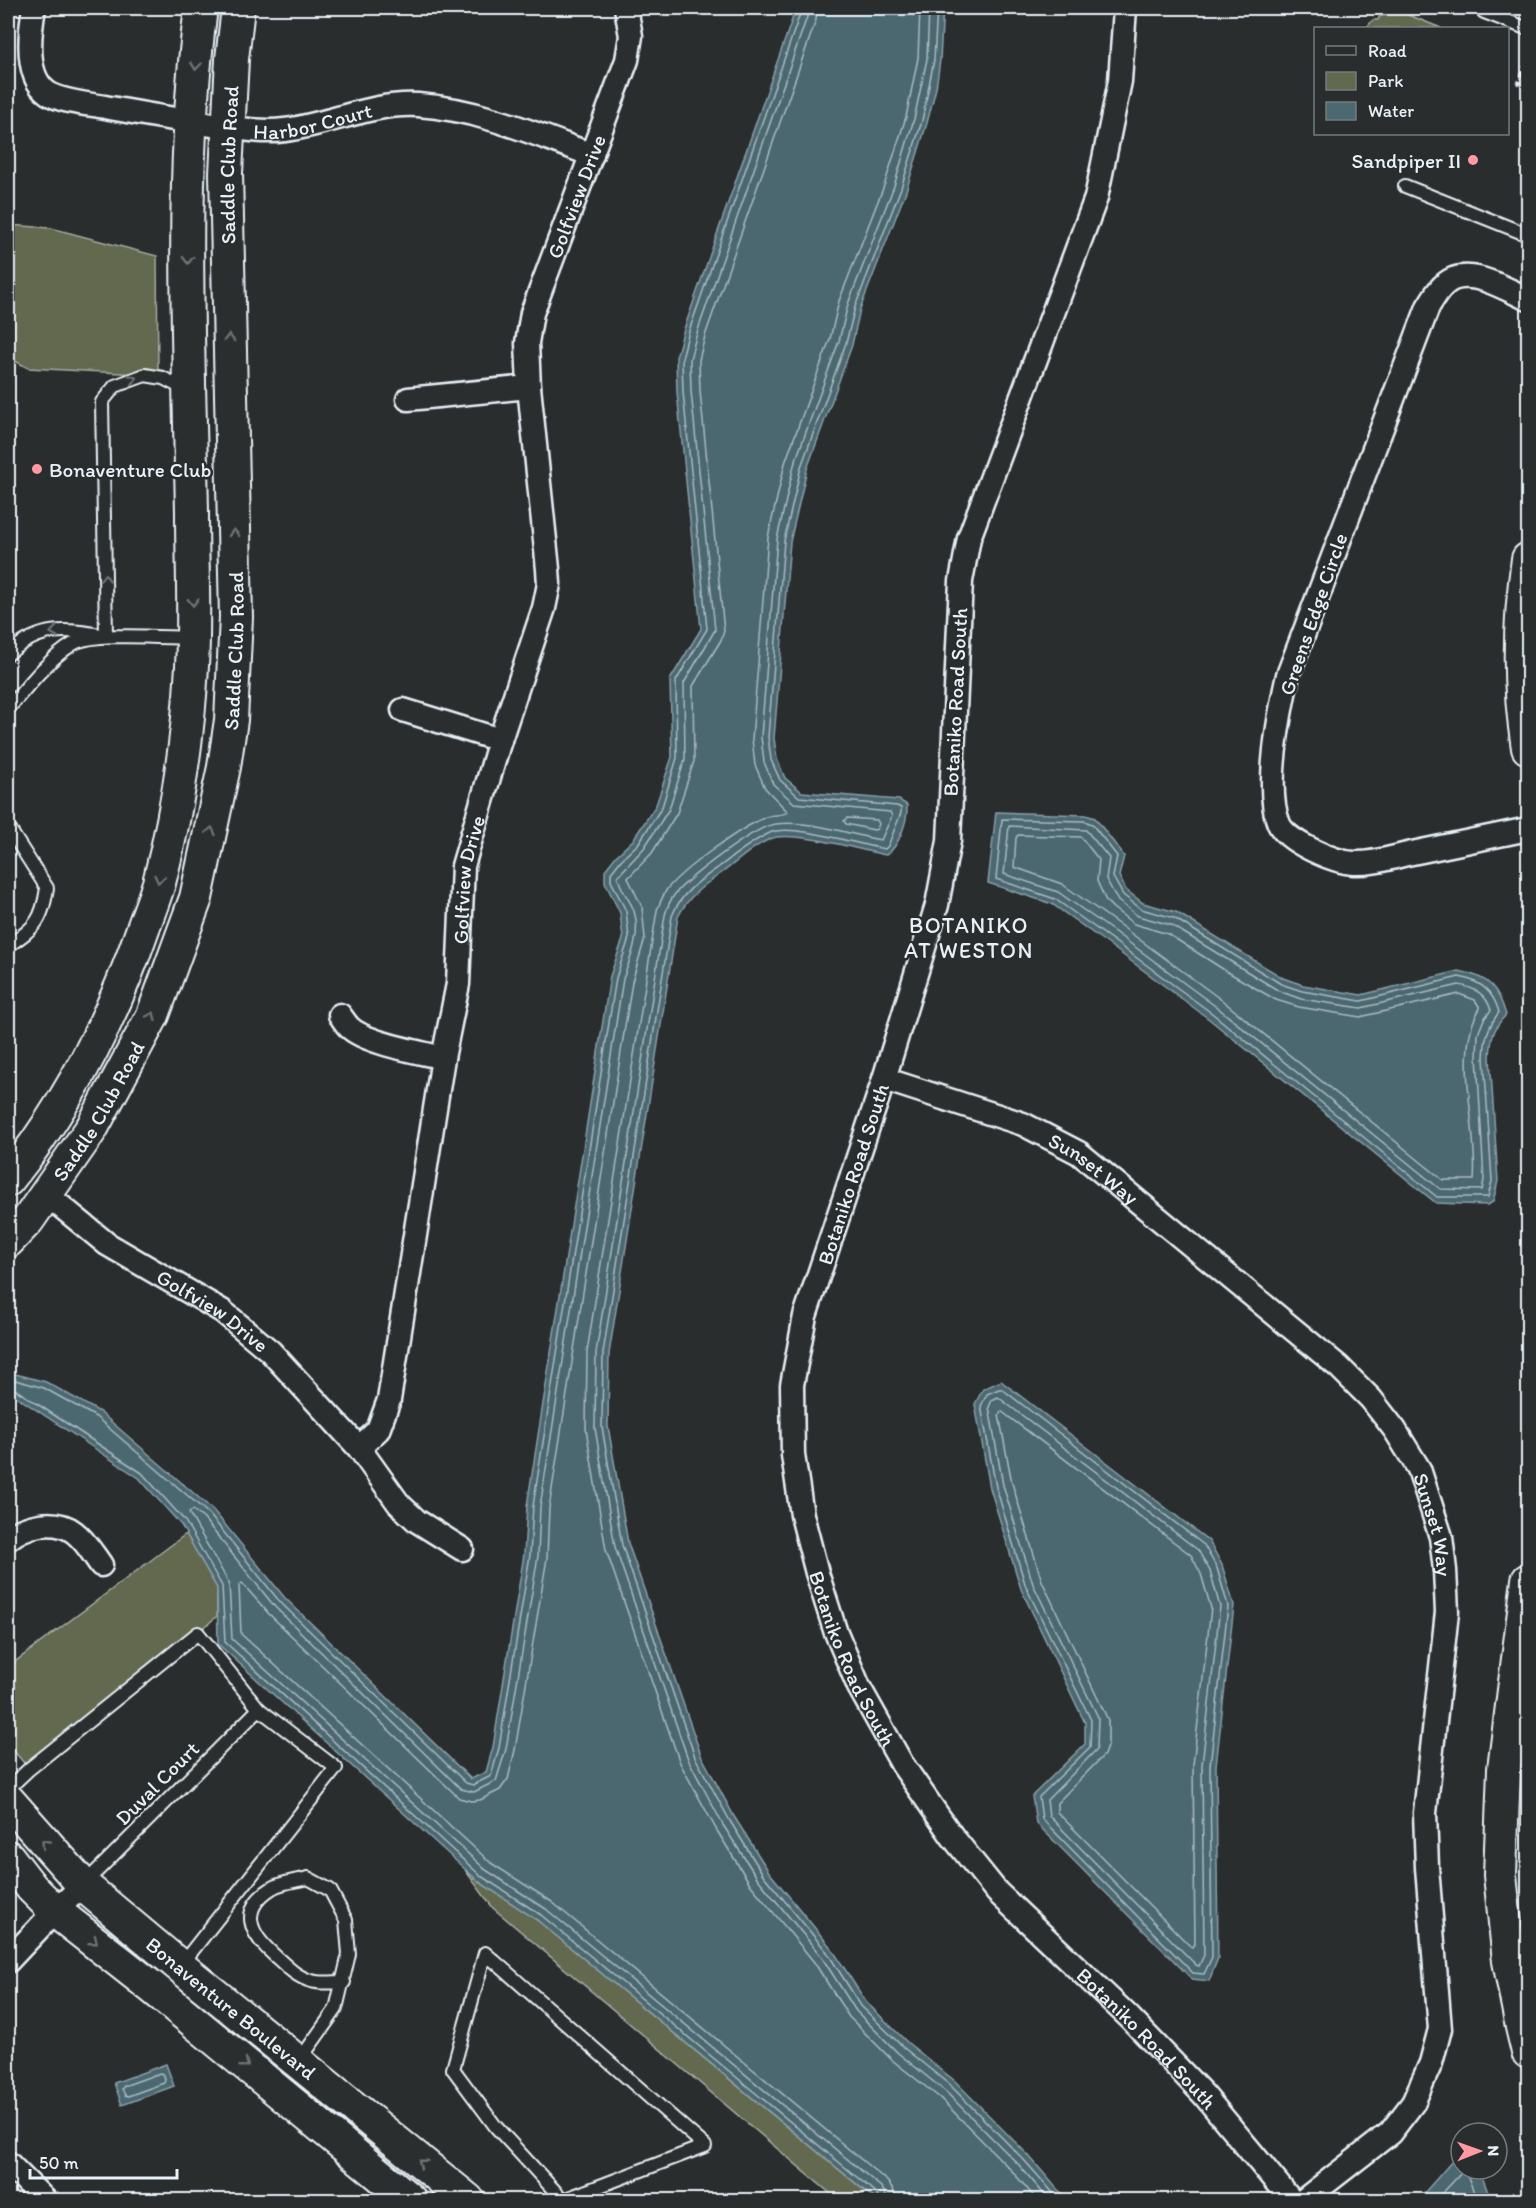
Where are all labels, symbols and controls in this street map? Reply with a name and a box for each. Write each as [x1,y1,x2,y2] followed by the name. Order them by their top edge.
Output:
[1314,27,1509,135] legend
[1368,40,1407,62] text: Road
[190,61,203,70] one-way arrow
[1368,70,1403,92] text: Park
[213,84,243,244] street label: Saddle Club Road
[253,97,374,144] street label: Harbor Court
[1368,100,1414,122] text: Water
[541,131,610,262] street label: Golfview Drive
[1352,148,1461,173] place label: Sandpiper II
[1466,153,1480,167] marker: Sandpiper II
[182,256,195,265] one-way arrow
[223,333,235,342] one-way arrow
[127,374,138,387] one-way arrow
[49,457,212,482] place label: Bonaventure Club
[30,462,44,476] marker: Bonaventure Club
[228,528,240,537] one-way arrow
[1274,530,1352,698] street label: Greens Edge Circle
[217,571,248,732] street label: Saddle Club Road
[99,573,111,582] one-way arrow
[186,598,199,607] one-way arrow
[938,607,972,797] street label: Botaniko Road South
[49,625,58,637] one-way arrow
[447,812,490,945] street label: Golfview Drive
[203,826,216,836] one-way arrow
[153,873,166,883] one-way arrow
[904,912,1034,964] district label: BOTANIKO AT WESTON
[145,1011,157,1022] one-way arrow
[47,1036,149,1186] street label: Saddle Club Road
[812,1080,894,1268] street label: Botaniko Road South
[1045,1127,1144,1210] street label: Sunset Way
[152,1263,274,1357] street label: Golfview Drive
[1409,1470,1458,1577] street label: Sunset Way
[805,1568,902,1750] street label: Botaniko Road South
[110,1736,204,1830] street label: Duval Court
[41,1839,52,1850] one-way arrow
[141,1931,322,2085] street label: Bonaventure Boulevard
[87,1934,98,1945] one-way arrow
[1072,1962,1223,2114] street label: Botaniko Road South
[238,2057,249,2068] one-way arrow
[1449,2121,1509,2181] north arrow
[30,2142,177,2180] scale bar
[1484,2145,1503,2156] text: N
[39,2152,79,2174] text: 50 m
[418,2160,429,2171] one-way arrow

